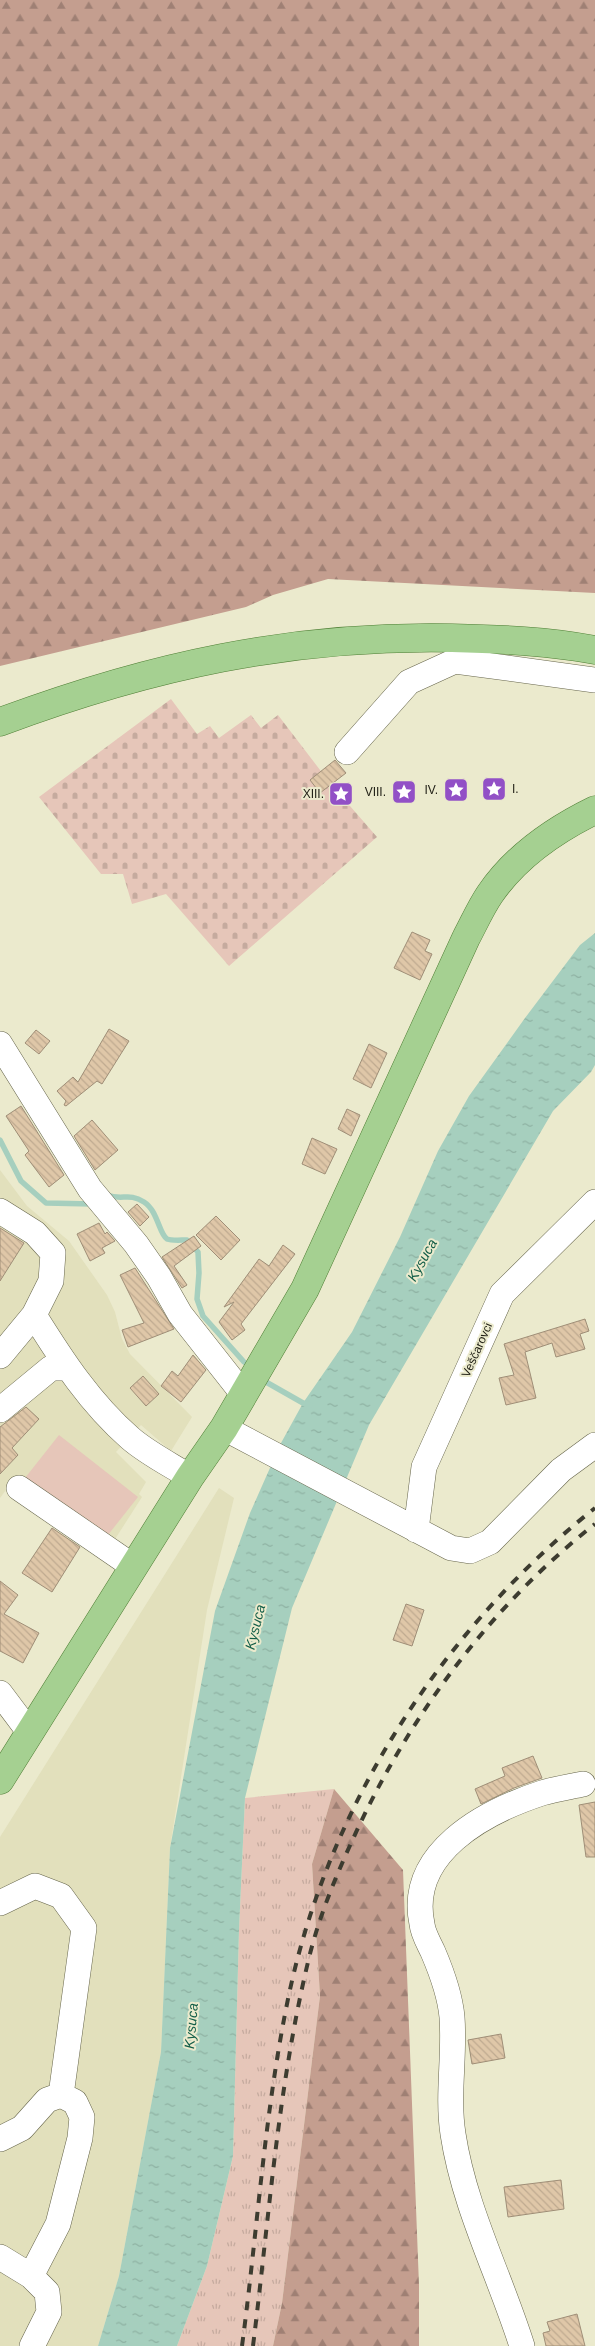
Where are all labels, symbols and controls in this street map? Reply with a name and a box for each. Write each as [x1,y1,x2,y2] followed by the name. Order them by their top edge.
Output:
[481,776,507,802] place icon: I.
[443,777,469,803] place icon: IV.
[391,779,417,805] place icon: VIII.
[328,781,354,807] place icon: XIII.
[512,782,519,796] place label: I.
[424,783,438,797] place label: IV.
[365,785,386,799] place label: VIII.
[303,787,324,801] place label: XIII.
[404,1236,440,1284] water label: Kysuca
[459,1321,495,1379] street label: Veščarovci
[242,1603,268,1651] water label: Kysuca
[181,2002,201,2050] water label: Kysuca

